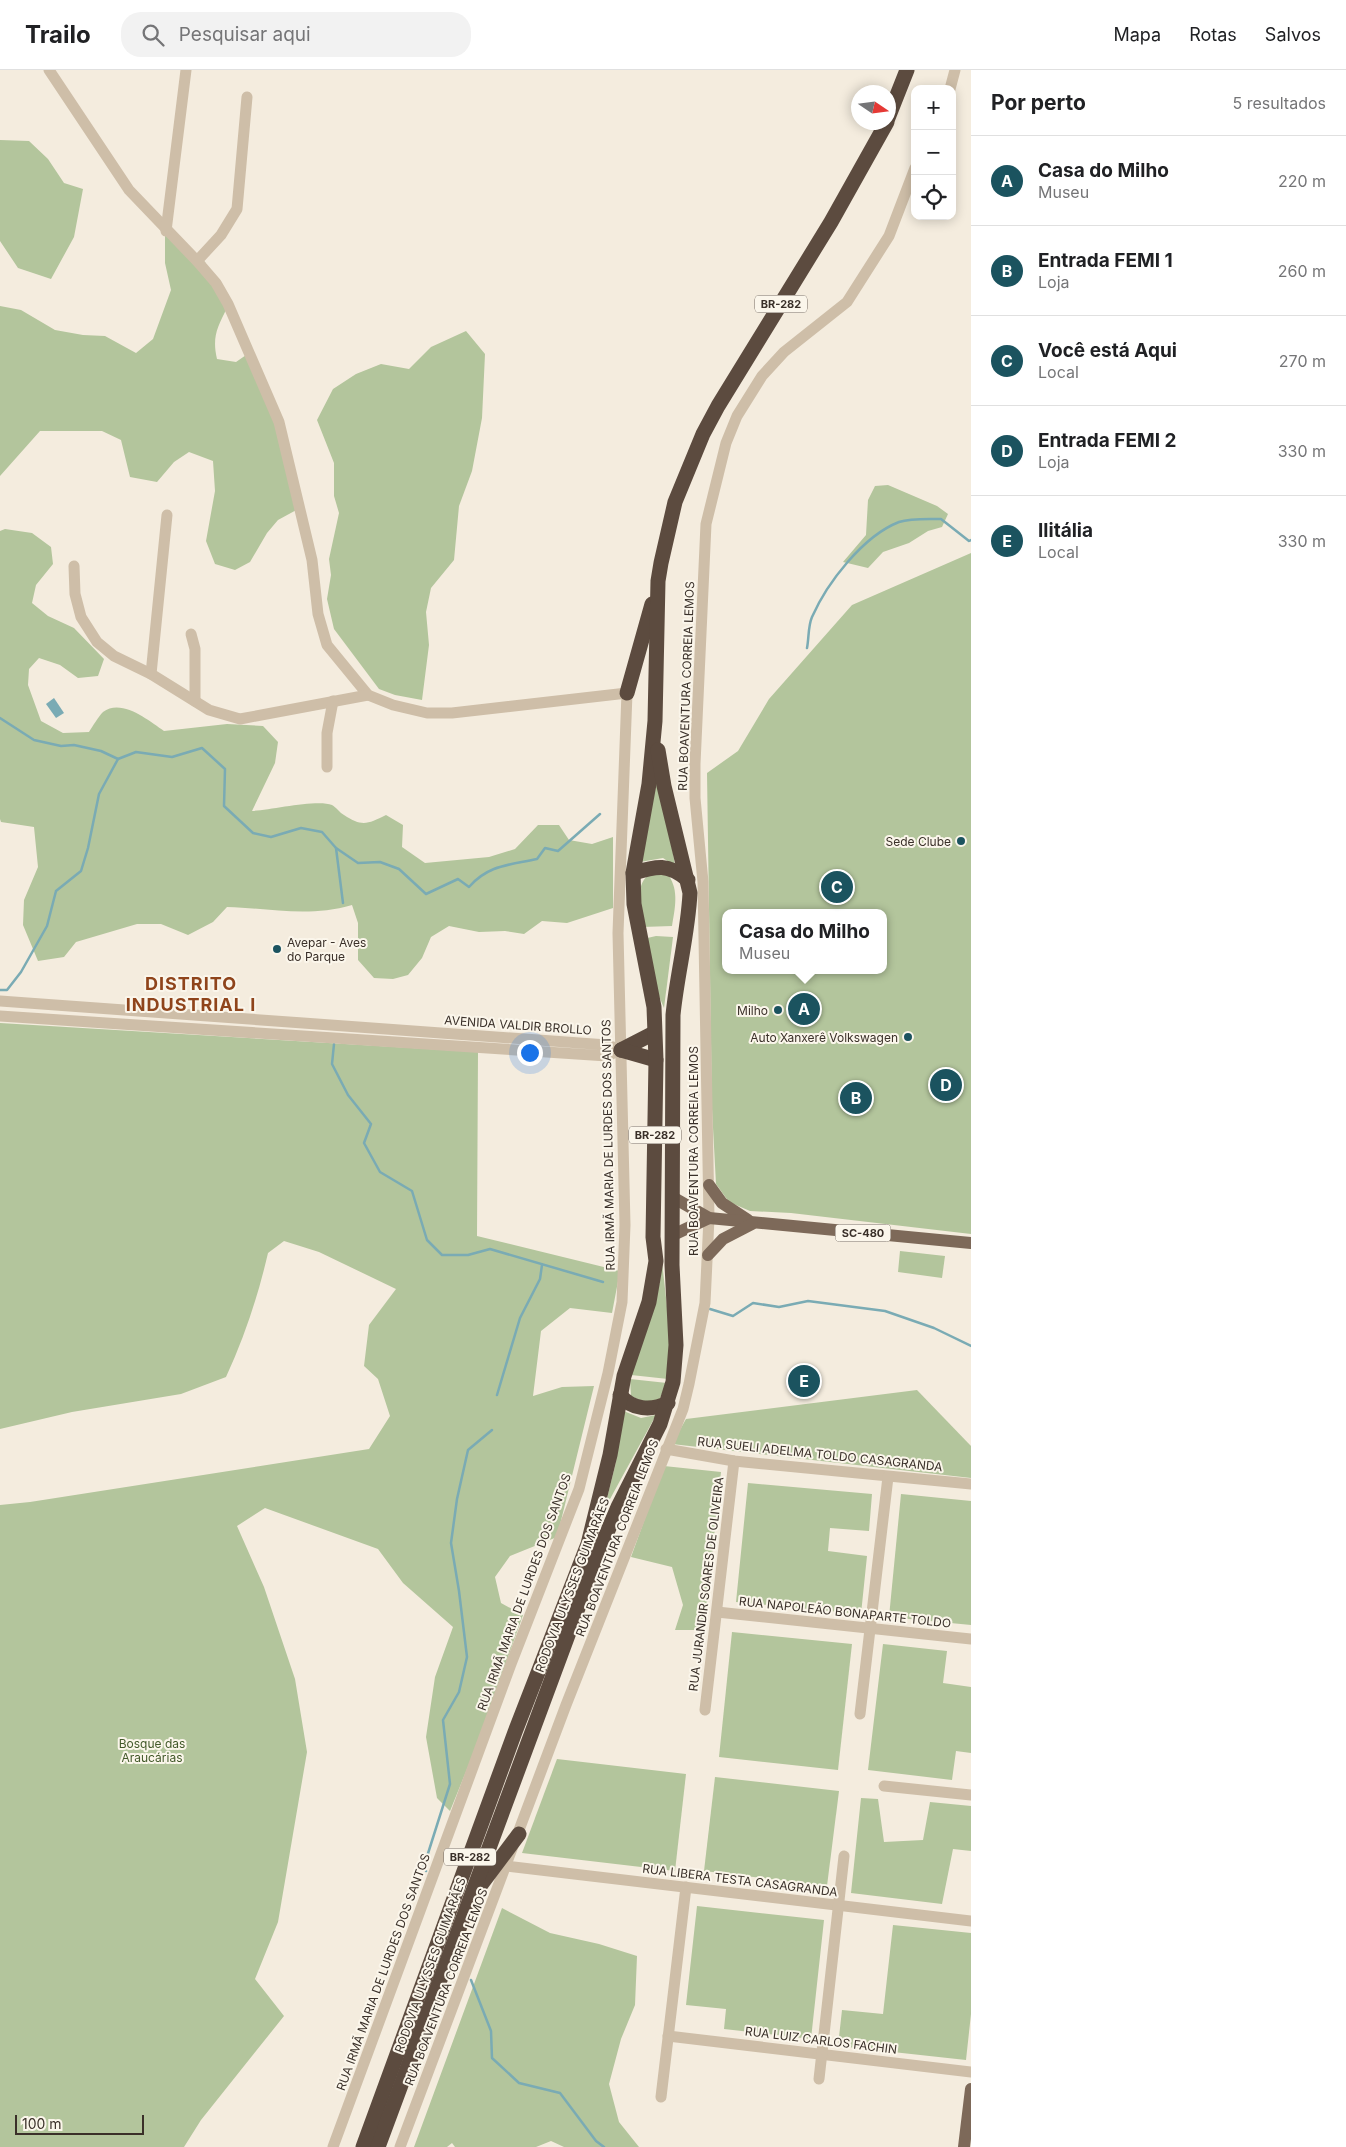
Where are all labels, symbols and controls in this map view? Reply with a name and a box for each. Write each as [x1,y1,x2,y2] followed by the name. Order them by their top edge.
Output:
[121,12,471,57] search box
[25,20,91,49] text: Trailo
[139,21,167,49] icon: search
[179,23,311,46] text: Pesquisar aqui
[1113,24,1161,45] text: Mapa
[1189,24,1237,45] text: Rotas
[1265,24,1321,45] text: Salvos
[851,85,896,130] north arrow
[911,85,956,220] map controls
[911,85,956,130] button: +
[991,90,1086,115] text: Por perto
[1233,93,1326,113] text: 5 resultados
[911,130,956,175] button: −
[1038,159,1169,182] text: Casa do Milho
[1001,171,1013,191] text: A
[1278,171,1326,191] text: 220 m
[911,175,956,220] button: locate
[1038,182,1089,202] text: Museu
[1038,249,1173,272] text: Entrada FEMI 1
[1002,261,1012,281] text: B
[1278,261,1326,281] text: 260 m
[1038,272,1070,292] text: Loja
[755,295,807,312] road number: BR-282
[1038,339,1177,362] text: Você está Aqui
[1001,351,1013,371] text: C
[1279,351,1326,371] text: 270 m
[1038,362,1079,382] text: Local
[1038,429,1177,452] text: Entrada FEMI 2
[1001,441,1013,461] text: D
[1278,441,1326,461] text: 330 m
[1038,452,1070,472] text: Loja
[1038,519,1093,542] text: Ilitália
[1002,531,1012,551] text: E
[1278,531,1326,551] text: 330 m
[1038,542,1079,562] text: Local
[675,581,697,791] street label: RUA BOAVENTURA CORREIA LEMOS
[885,834,951,849] place label: Sede Clube
[955,835,967,847] marker: Sede Clube
[821,868,853,906] pin: C
[722,909,887,974] popup
[739,920,870,943] text: Casa do Milho
[287,935,366,964] place label: Avepar - Aves do Parque
[271,943,283,955] marker: Avepar - Aves do Parque
[739,943,790,963] text: Museu
[126,973,256,1015] district label: DISTRITO INDUSTRIAL I
[788,990,820,1028] pin: A
[737,1003,768,1018] place label: Milho
[772,1004,784,1016] marker: Milho
[444,1012,592,1038] street label: AVENIDA VALDIR BROLLO
[598,1019,618,1271] street label: RUA IRMÃ MARIA DE LURDES DOS SANTOS
[750,1030,898,1045] place label: Auto Xanxerê Volkswagen
[902,1031,914,1043] marker: Auto Xanxerê Volkswagen
[517,1040,543,1066] your location
[686,1046,701,1256] street label: RUA BOAVENTURA CORREIA LEMOS
[930,1066,962,1104] pin: D
[840,1079,872,1117] pin: B
[629,1126,681,1144] road number: BR-282
[836,1224,890,1242] road number: SC-480
[788,1362,820,1400] pin: E
[697,1434,943,1474] street label: RUA SUELI ADELMA TOLDO CASAGRANDA
[572,1437,662,1639] street label: RUA BOAVENTURA CORREIA LEMOS
[474,1471,574,1713] street label: RUA IRMÃ MARIA DE LURDES DOS SANTOS
[685,1476,727,1692] street label: RUA JURANDIR SOARES DE OLIVEIRA
[532,1495,612,1674] street label: RODOVIA ULYSSES GUIMARÃES
[738,1593,952,1631] street label: RUA NAPOLEÃO BONAPARTE TOLDO
[119,1736,185,1765] park label: Bosque das Araucárias
[444,1848,496,1865] road number: BR-282
[333,1851,433,2093] street label: RUA IRMÃ MARIA DE LURDES DOS SANTOS
[642,1861,838,1899] street label: RUA LIBERA TESTA CASAGRANDA
[391,1875,469,2055] street label: RODOVIA ULYSSES GUIMARÃES
[401,1886,491,2088] street label: RUA BOAVENTURA CORREIA LEMOS
[744,2023,898,2057] street label: RUA LUIZ CARLOS FACHIN
[15,2112,144,2135] scale bar
[22,2115,62,2132] text: 100 m

